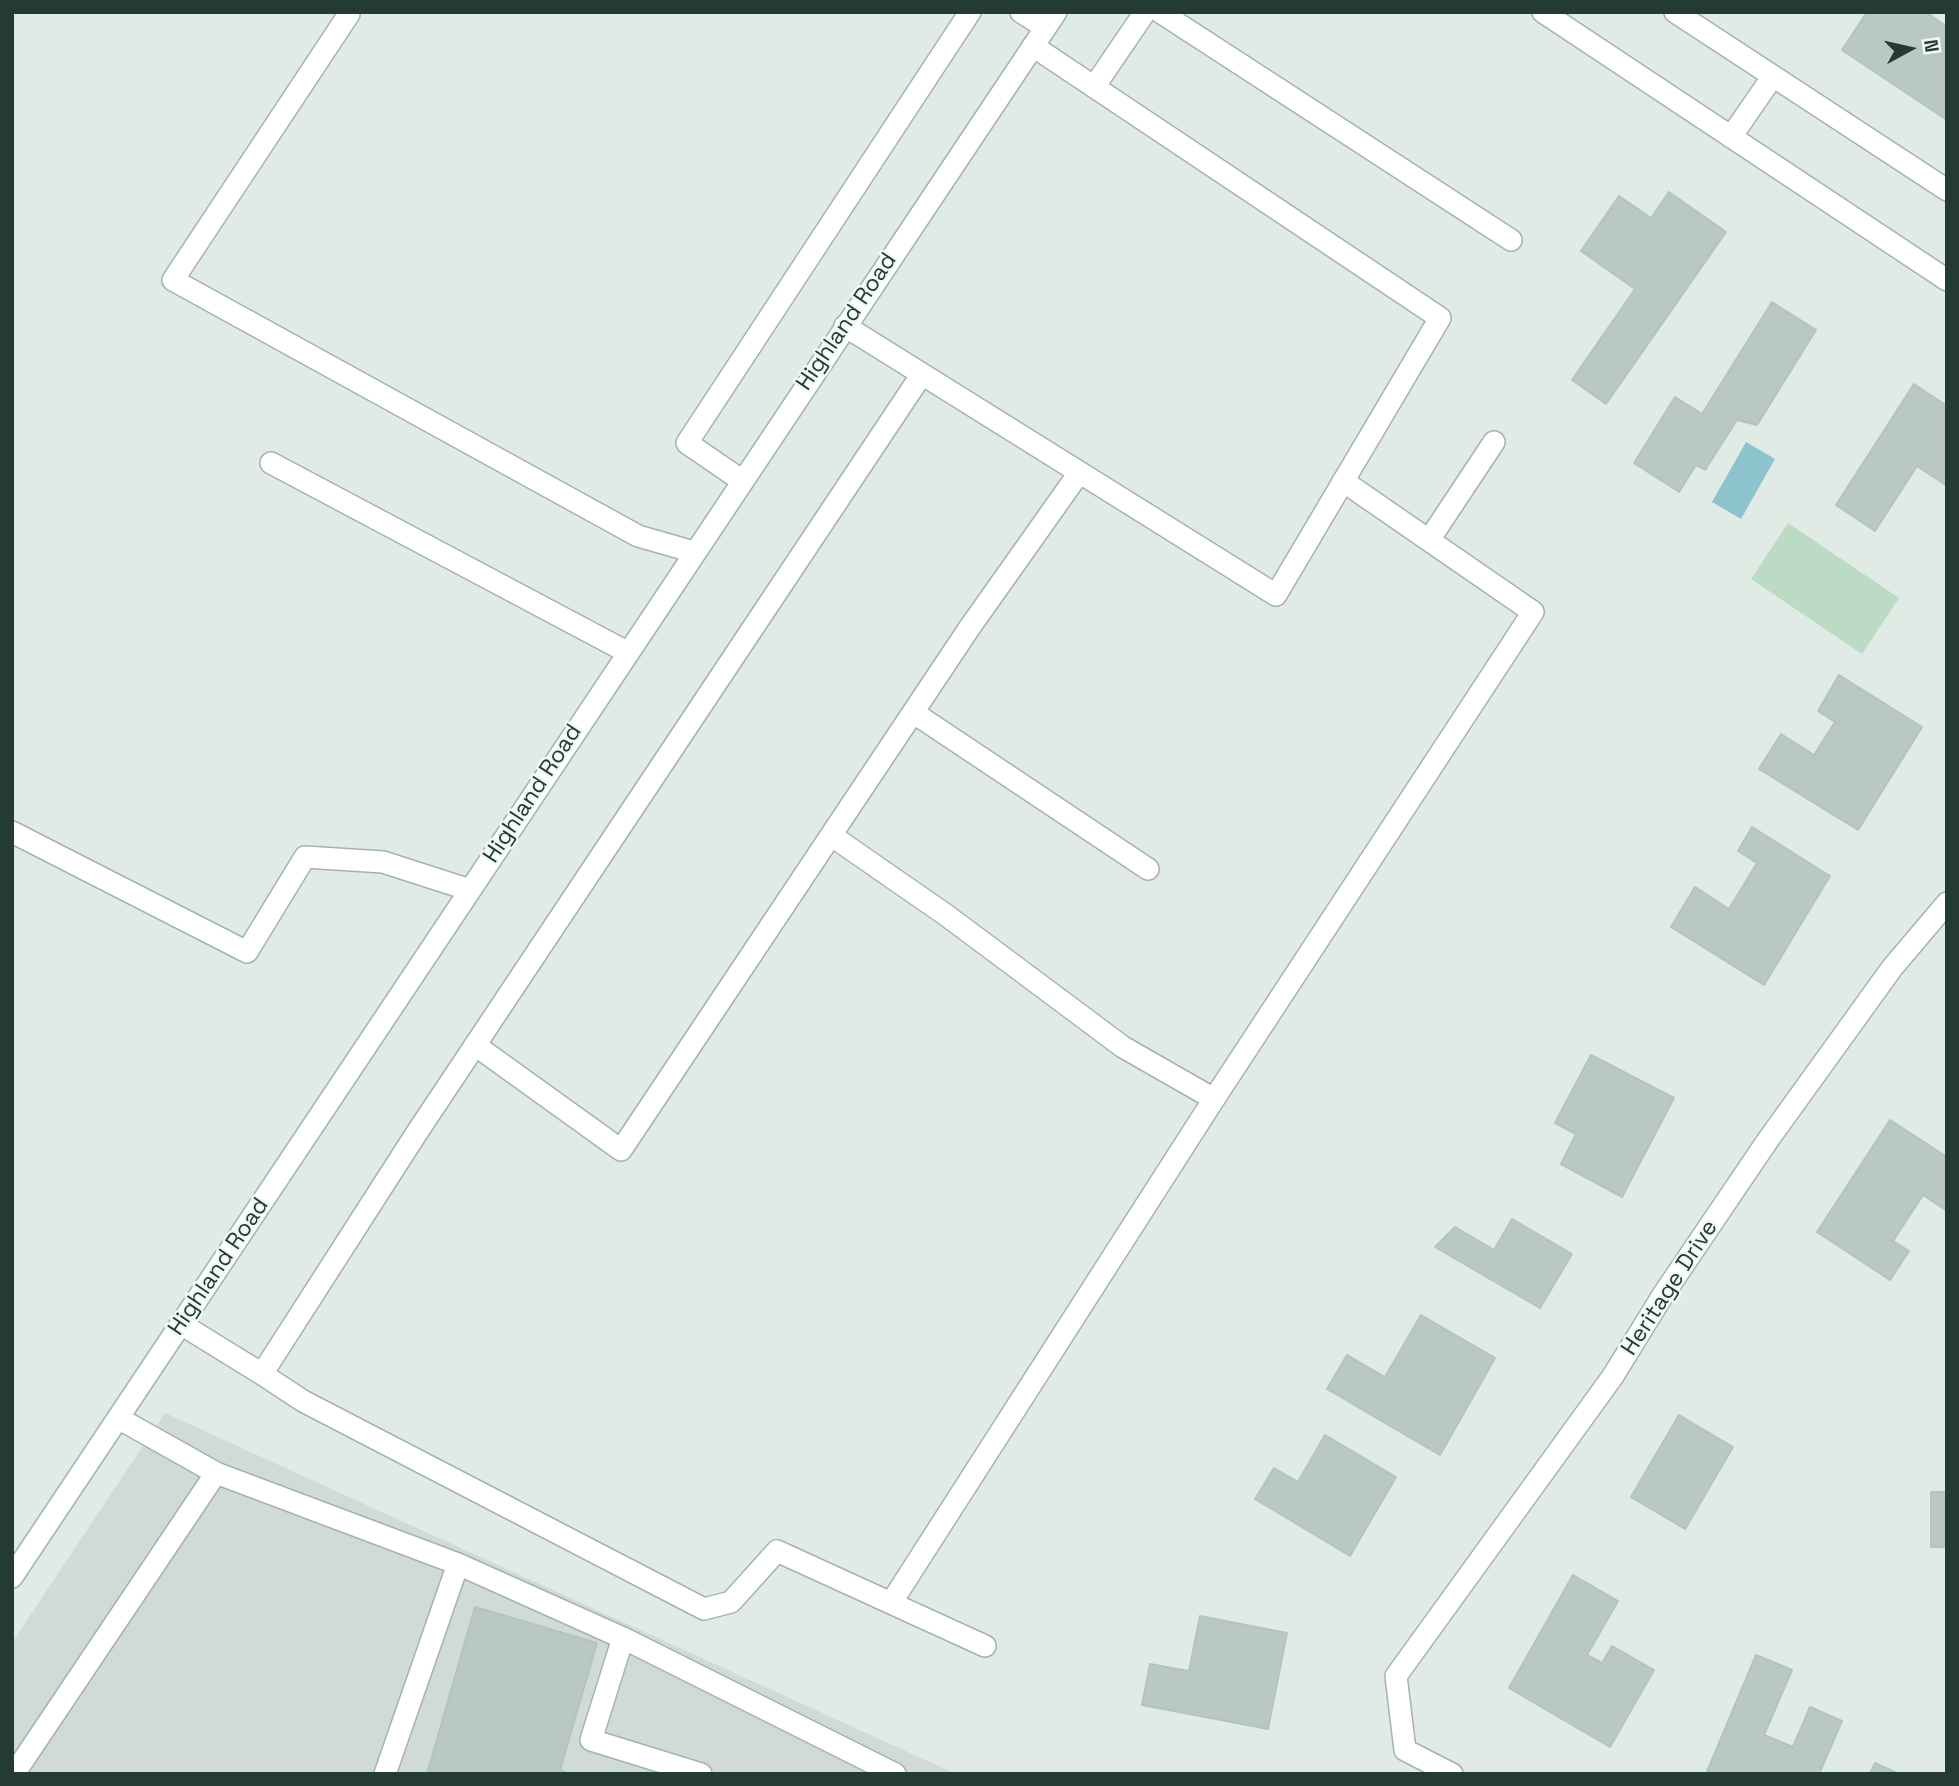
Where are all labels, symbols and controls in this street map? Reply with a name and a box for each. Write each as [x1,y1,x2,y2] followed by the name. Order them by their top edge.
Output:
[1875,14,1945,84] north arrow
[1918,38,1945,54] text: N
[791,248,903,396] street label: Highland Road
[478,720,588,868] street label: Highland Road
[163,1193,275,1341] street label: Highland Road
[1616,1215,1724,1361] street label: Heritage Drive

